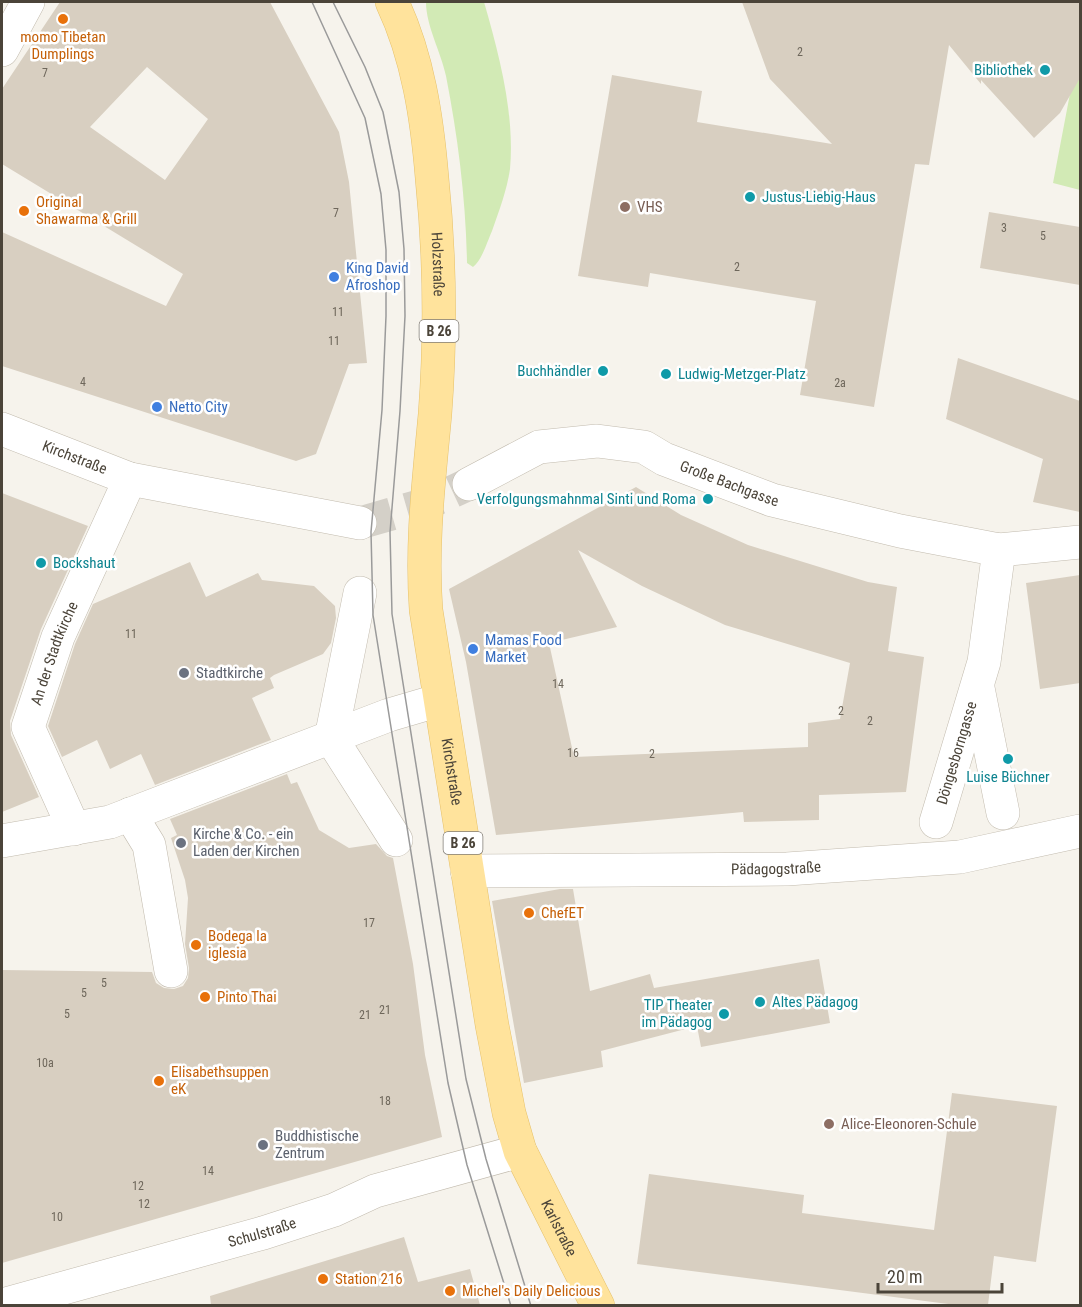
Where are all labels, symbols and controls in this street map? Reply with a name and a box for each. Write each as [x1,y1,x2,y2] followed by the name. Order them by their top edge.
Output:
[56,12,70,26] marker: momo Tibetan Dumplings
[20,28,106,63] place label: momo Tibetan Dumplings
[797,45,803,59] house number: 2
[974,61,1033,79] place label: Bibliothek
[1038,63,1052,77] marker: Bibliothek
[42,66,48,80] house number: 7
[762,188,876,206] place label: Justus-Liebig-Haus
[743,190,757,204] marker: Justus-Liebig-Haus
[36,193,137,228] place label: Original Shawarma & Grill
[637,198,663,216] place label: VHS
[618,200,632,214] marker: VHS
[17,204,31,218] marker: Original Shawarma & Grill
[333,206,339,220] house number: 7
[1001,221,1007,235] house number: 3
[1040,229,1046,243] house number: 5
[427,232,448,297] street label: Holzstraße
[346,259,409,294] place label: King David Afroshop
[734,260,740,274] house number: 2
[327,270,341,284] marker: King David Afroshop
[332,305,344,319] house number: 11
[420,320,458,342] road number: B 26
[328,334,340,348] house number: 11
[517,362,591,380] place label: Buchhändler
[596,364,610,378] marker: Buchhändler
[678,365,806,383] place label: Ludwig-Metzger-Platz
[659,367,673,381] marker: Ludwig-Metzger-Platz
[80,375,86,389] house number: 4
[834,376,846,390] house number: 2a
[169,398,228,416] place label: Netto City
[150,400,164,414] marker: Netto City
[40,437,110,478] street label: Kirchstraße
[677,457,780,510] street label: Große Bachgasse
[477,490,696,508] place label: Verfolgungsmahnmal Sinti und Roma
[701,492,715,506] marker: Verfolgungsmahnmal Sinti und Roma
[53,554,115,572] place label: Bockshaut
[34,556,48,570] marker: Bockshaut
[27,599,82,707] street label: An der Stadtkirche
[125,627,137,641] house number: 11
[485,631,562,666] place label: Mamas Food Market
[466,642,480,656] marker: Mamas Food Market
[196,664,263,682] place label: Stadtkirche
[177,666,191,680] marker: Stadtkirche
[552,677,564,691] house number: 14
[933,699,981,807] street label: Döngesborngasse
[838,704,844,718] house number: 2
[867,714,873,728] house number: 2
[438,737,466,807] street label: Kirchstraße
[567,746,579,760] house number: 16
[649,747,655,761] house number: 2
[1001,752,1015,766] marker: Luise Büchner
[966,768,1050,786] place label: Luise Büchner
[193,825,300,860] place label: Kirche & Co. - ein Laden der Kirchen
[444,832,482,854] road number: B 26
[174,836,188,850] marker: Kirche & Co. - ein Laden der Kirchen
[731,858,822,878] street label: Pädagogstraße
[541,904,584,922] place label: ChefET
[522,906,536,920] marker: ChefET
[363,916,375,930] house number: 17
[208,927,267,962] place label: Bodega la iglesia
[189,938,203,952] marker: Bodega la iglesia
[101,976,107,990] house number: 5
[81,986,87,1000] house number: 5
[217,988,277,1006] place label: Pinto Thai
[198,990,212,1004] marker: Pinto Thai
[772,993,858,1011] place label: Altes Pädagog
[753,995,767,1009] marker: Altes Pädagog
[641,996,712,1031] place label: TIP Theater im Pädagog
[379,1003,391,1017] house number: 21
[64,1007,70,1021] house number: 5
[717,1007,731,1021] marker: TIP Theater im Pädagog
[359,1008,371,1022] house number: 21
[36,1056,54,1070] house number: 10a
[171,1063,269,1098] place label: Elisabethsuppen eK
[152,1074,166,1088] marker: Elisabethsuppen eK
[379,1094,391,1108] house number: 18
[841,1115,977,1133] place label: Alice-Eleonoren-Schule
[822,1117,836,1131] marker: Alice-Eleonoren-Schule
[275,1127,359,1162] place label: Buddhistische Zentrum
[256,1138,270,1152] marker: Buddhistische Zentrum
[202,1164,214,1178] house number: 14
[132,1179,144,1193] house number: 12
[138,1197,150,1211] house number: 12
[537,1197,581,1259] street label: Karlstraße
[51,1210,63,1224] house number: 10
[226,1214,299,1251] street label: Schulstraße
[878,1256,1002,1294] scale bar
[887,1266,922,1287] text: 20 m
[335,1270,403,1288] place label: Station 216
[316,1272,330,1286] marker: Station 216
[462,1282,601,1300] place label: Michel's Daily Delicious
[443,1284,457,1298] marker: Michel's Daily Delicious

